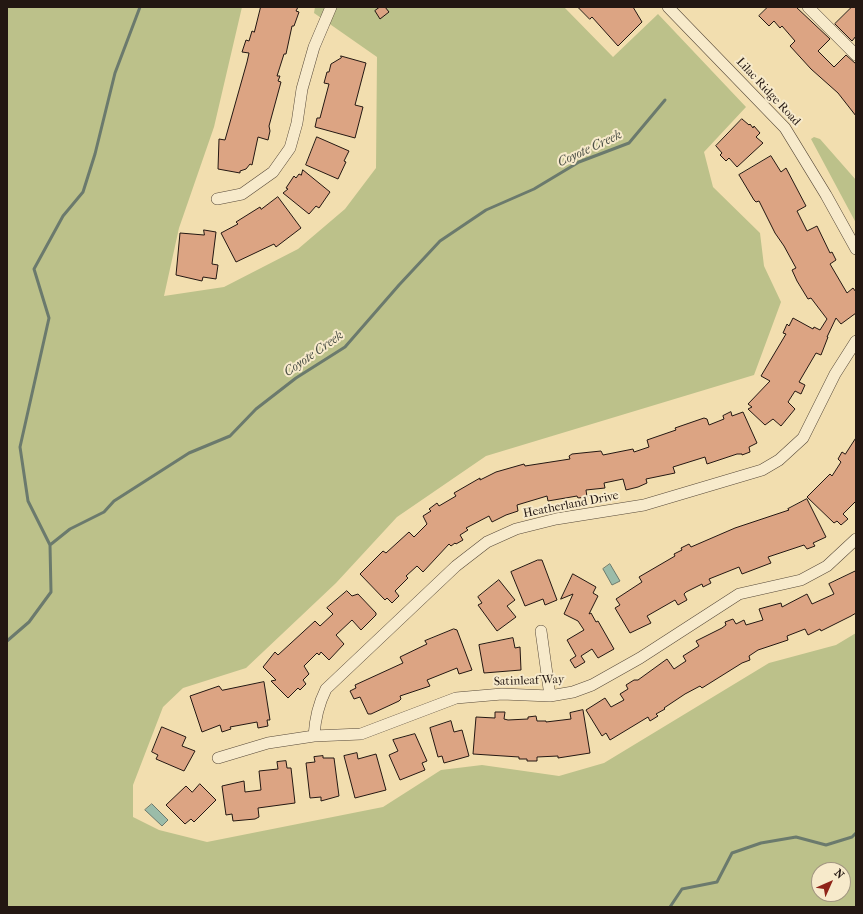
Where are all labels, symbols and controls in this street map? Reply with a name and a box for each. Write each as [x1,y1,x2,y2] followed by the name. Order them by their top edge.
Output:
[733,55,803,129] street label: Lilac Ridge Road
[555,127,625,171] water label: Coyote Creek
[281,328,347,380] water label: Coyote Creek
[522,489,620,521] street label: Heatherland Drive
[494,673,564,689] street label: Satinleaf Way
[811,862,851,902] north arrow
[832,866,847,881] text: N

